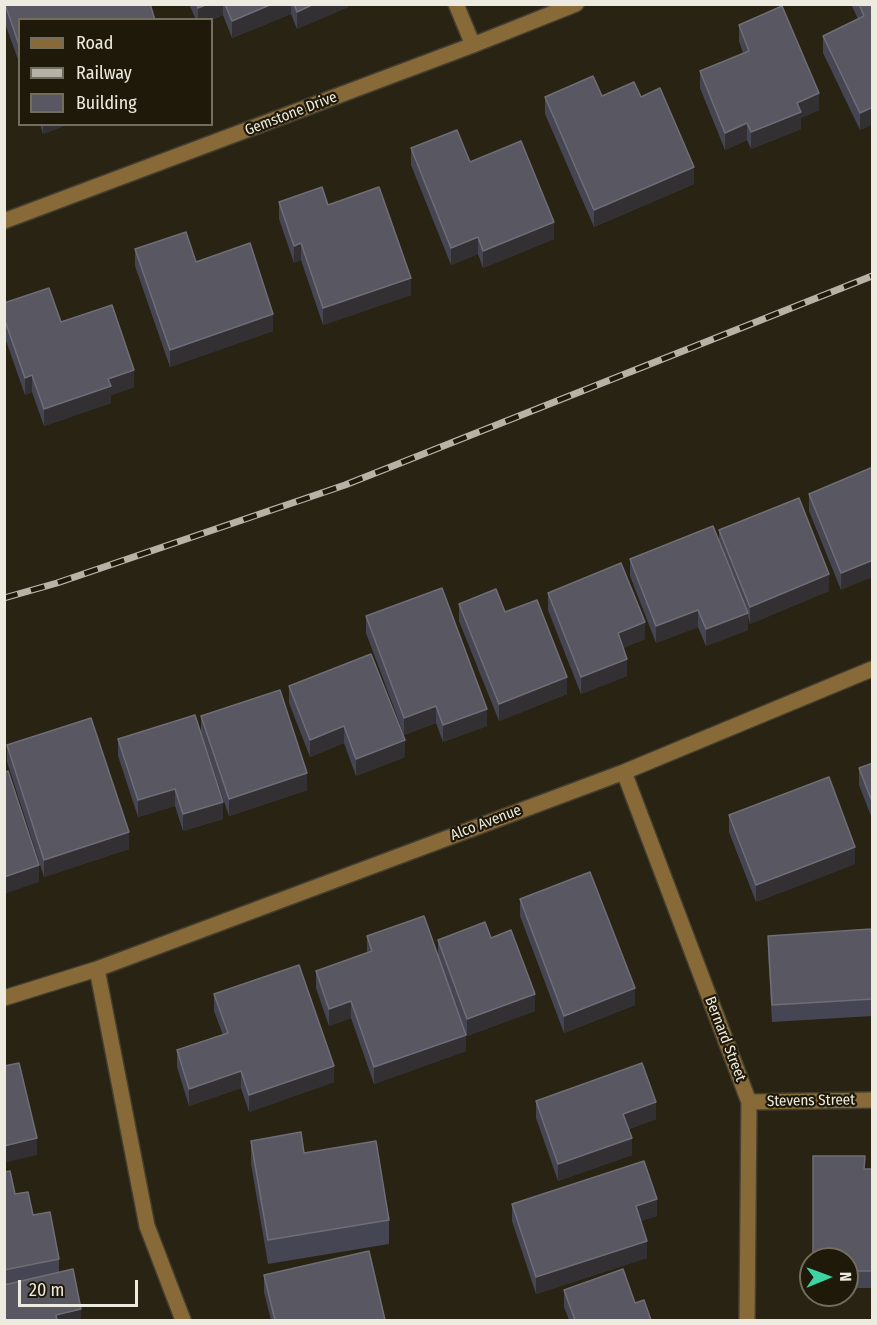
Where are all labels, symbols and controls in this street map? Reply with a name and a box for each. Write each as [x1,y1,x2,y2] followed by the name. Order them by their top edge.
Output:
[18,18,213,126] legend
[76,32,113,54] text: Road
[76,62,132,84] text: Railway
[242,88,340,140] street label: Gemstone Drive
[76,92,137,114] text: Building
[448,801,524,845] street label: Alco Avenue
[701,994,749,1084] street label: Bernard Street
[767,1091,855,1111] street label: Stevens Street
[799,1247,859,1307] north arrow
[21,1268,141,1306] scale bar
[836,1272,855,1282] text: N
[29,1279,64,1301] text: 20 m

